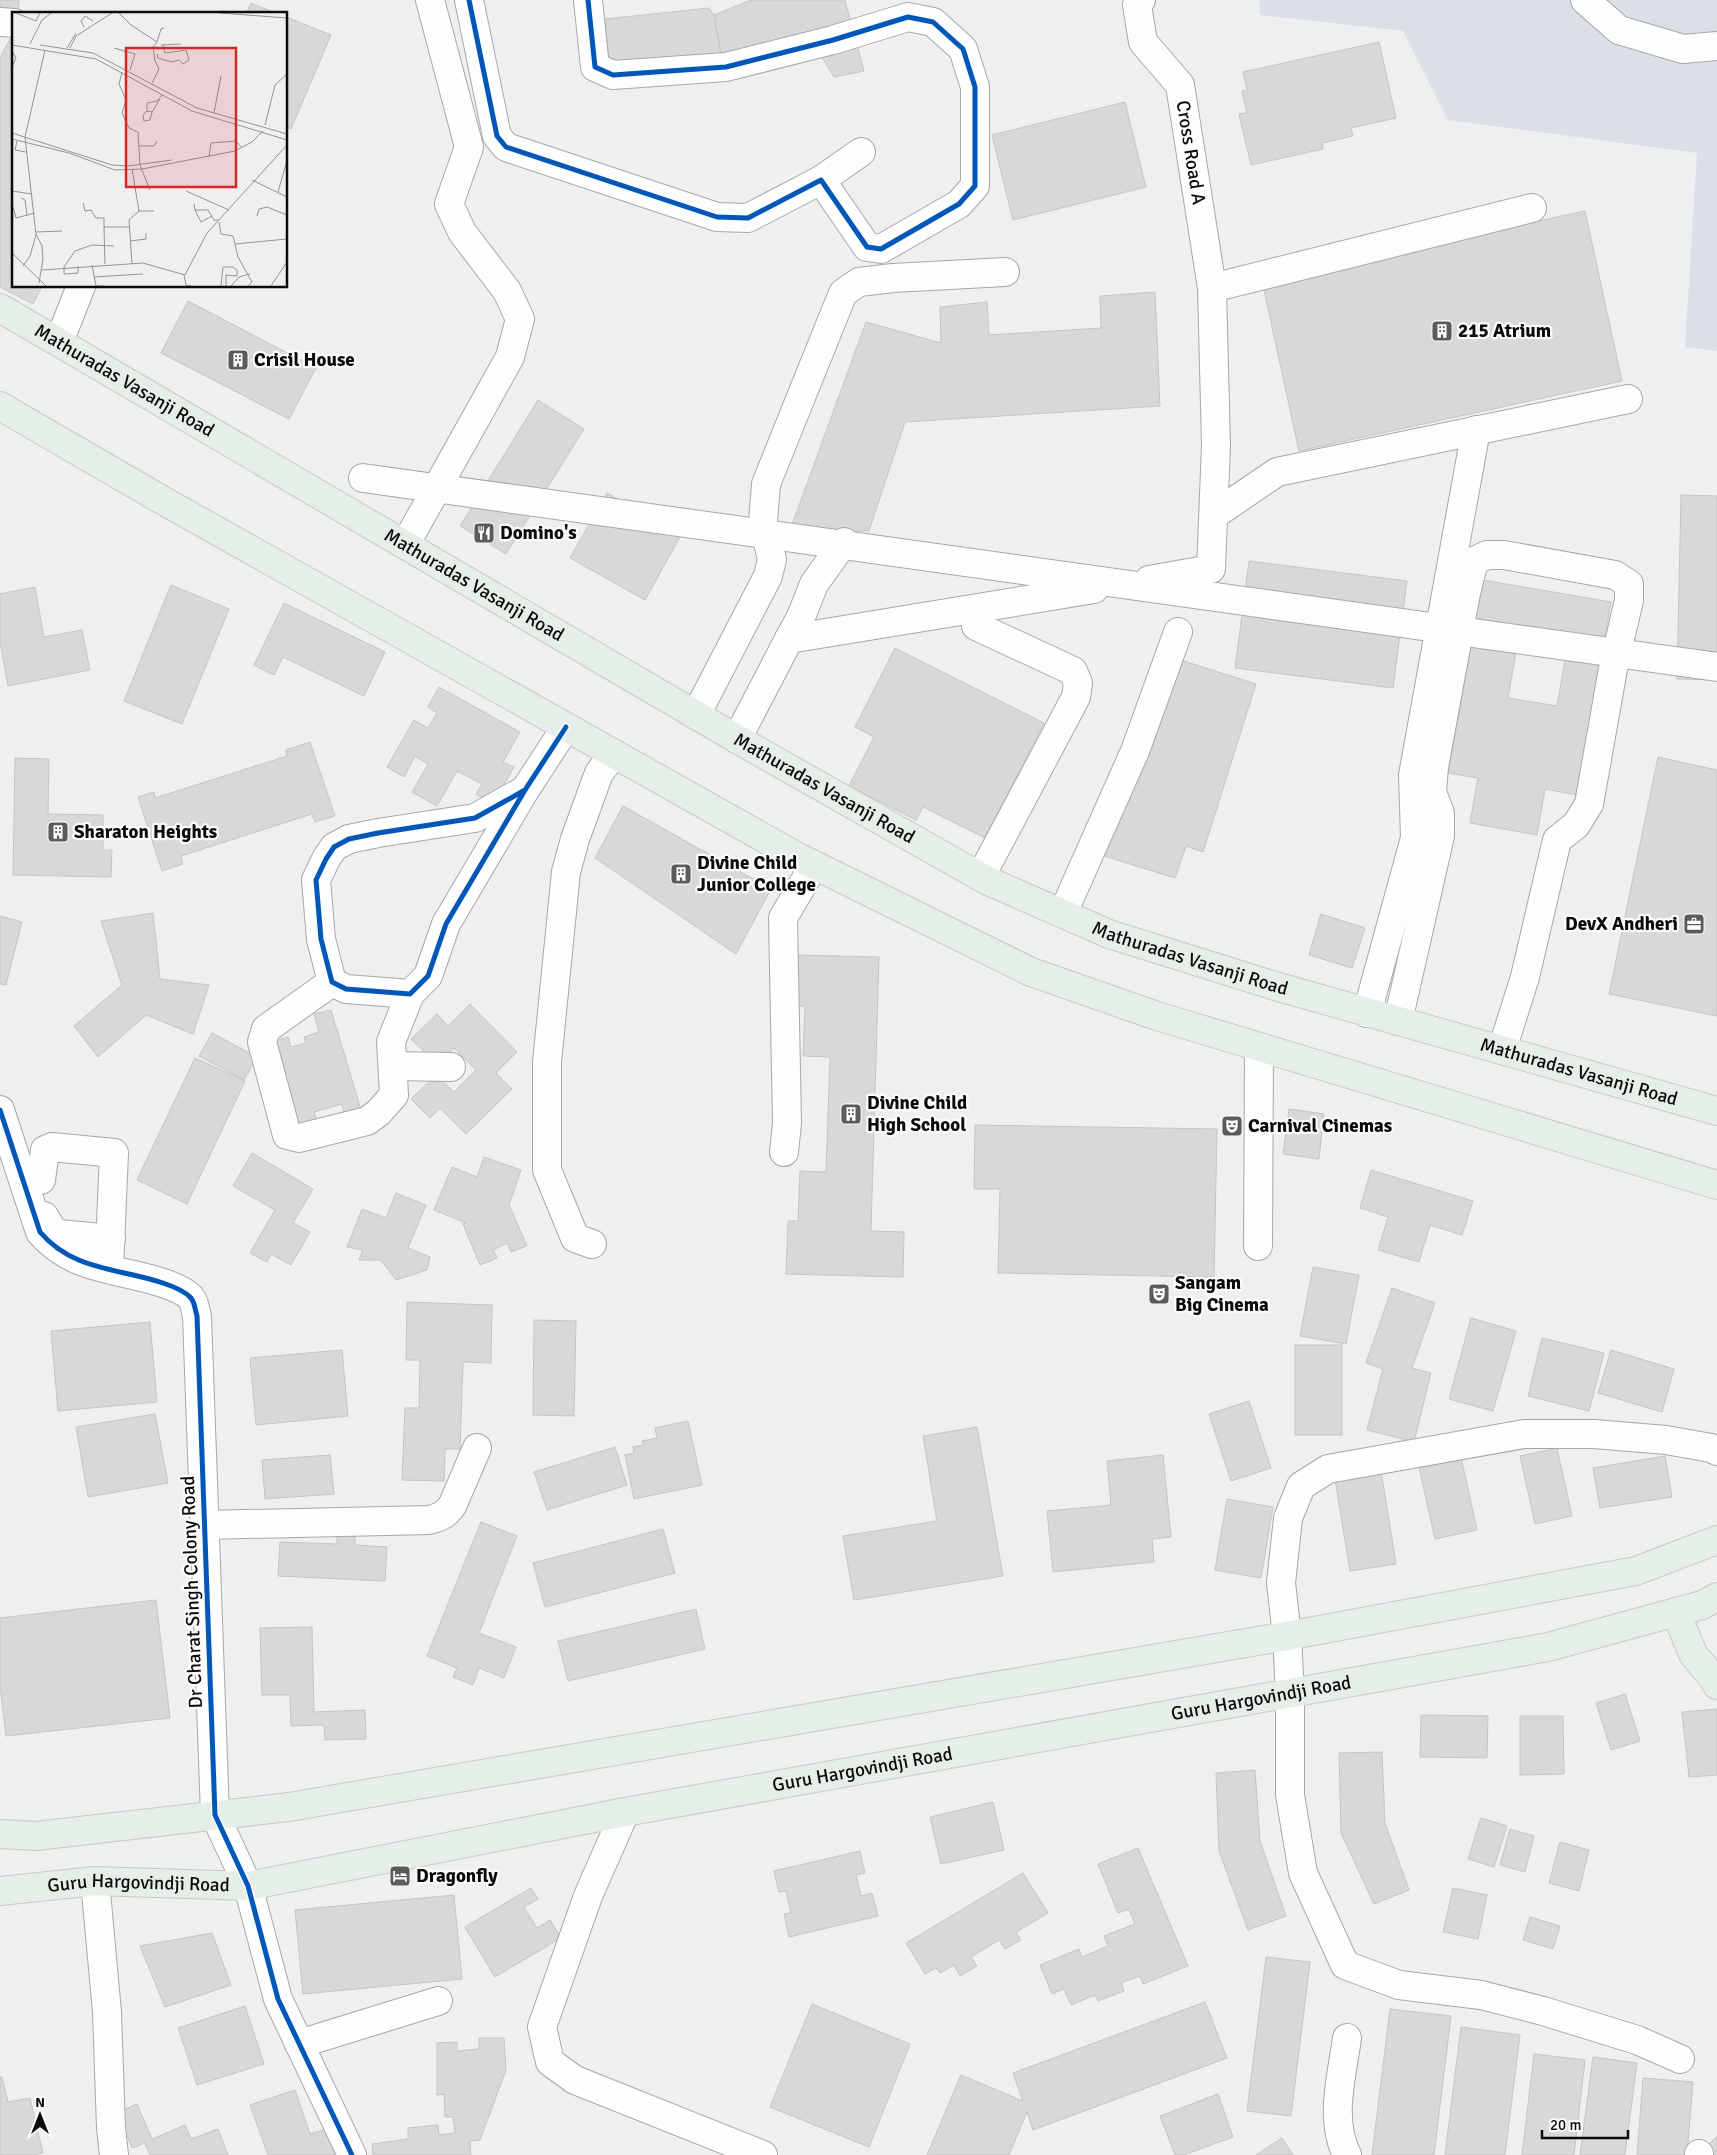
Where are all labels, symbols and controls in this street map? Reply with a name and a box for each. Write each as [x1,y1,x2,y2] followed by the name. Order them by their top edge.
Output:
[12,12,288,288] inset map
[1171,99,1211,207] street label: Cross Road A
[30,319,219,443] street label: Mathuradas Vasanji Road
[1430,319,1454,343] building icon: 215 Atrium
[1458,319,1551,343] place label: 215 Atrium
[226,348,250,372] building icon: Crisil House
[254,348,355,372] place label: Crisil House
[472,521,496,545] restaurant icon: Domino's
[500,521,577,545] place label: Domino's
[380,523,568,647] street label: Mathuradas Vasanji Road
[729,728,919,849] street label: Mathuradas Vasanji Road
[46,820,70,844] building icon: Sharaton Heights
[74,820,217,844] place label: Sharaton Heights
[697,851,816,897] place label: Divine Child Junior College
[669,862,693,886] building icon: Divine Child Junior College
[1565,912,1678,936] place label: DevX Andheri
[1682,912,1706,936] office icon: DevX Andheri
[1088,916,1291,1001] street label: Mathuradas Vasanji Road
[1477,1033,1680,1111] street label: Mathuradas Vasanji Road
[867,1091,967,1137] place label: Divine Child High School
[839,1102,863,1126] building icon: Divine Child High School
[1220,1114,1244,1138] theatre icon: Carnival Cinemas
[1248,1114,1392,1138] place label: Carnival Cinemas
[1175,1271,1269,1317] place label: Sangam Big Cinema
[1147,1282,1171,1306] theatre icon: Sangam Big Cinema
[176,1475,208,1709] street label: Dr Charat Singh Colony Road
[1169,1670,1353,1726] street label: Guru Hargovindji Road
[770,1742,954,1797] street label: Guru Hargovindji Road
[388,1864,412,1888] hotel icon: Dragonfly
[416,1864,498,1888] place label: Dragonfly
[46,1869,230,1898] street label: Guru Hargovindji Road
[15,2090,65,2140] north arrow
[35,2094,45,2111] text: N
[1542,2108,1628,2140] scale bar
[1550,2116,1581,2134] text: 20 m

